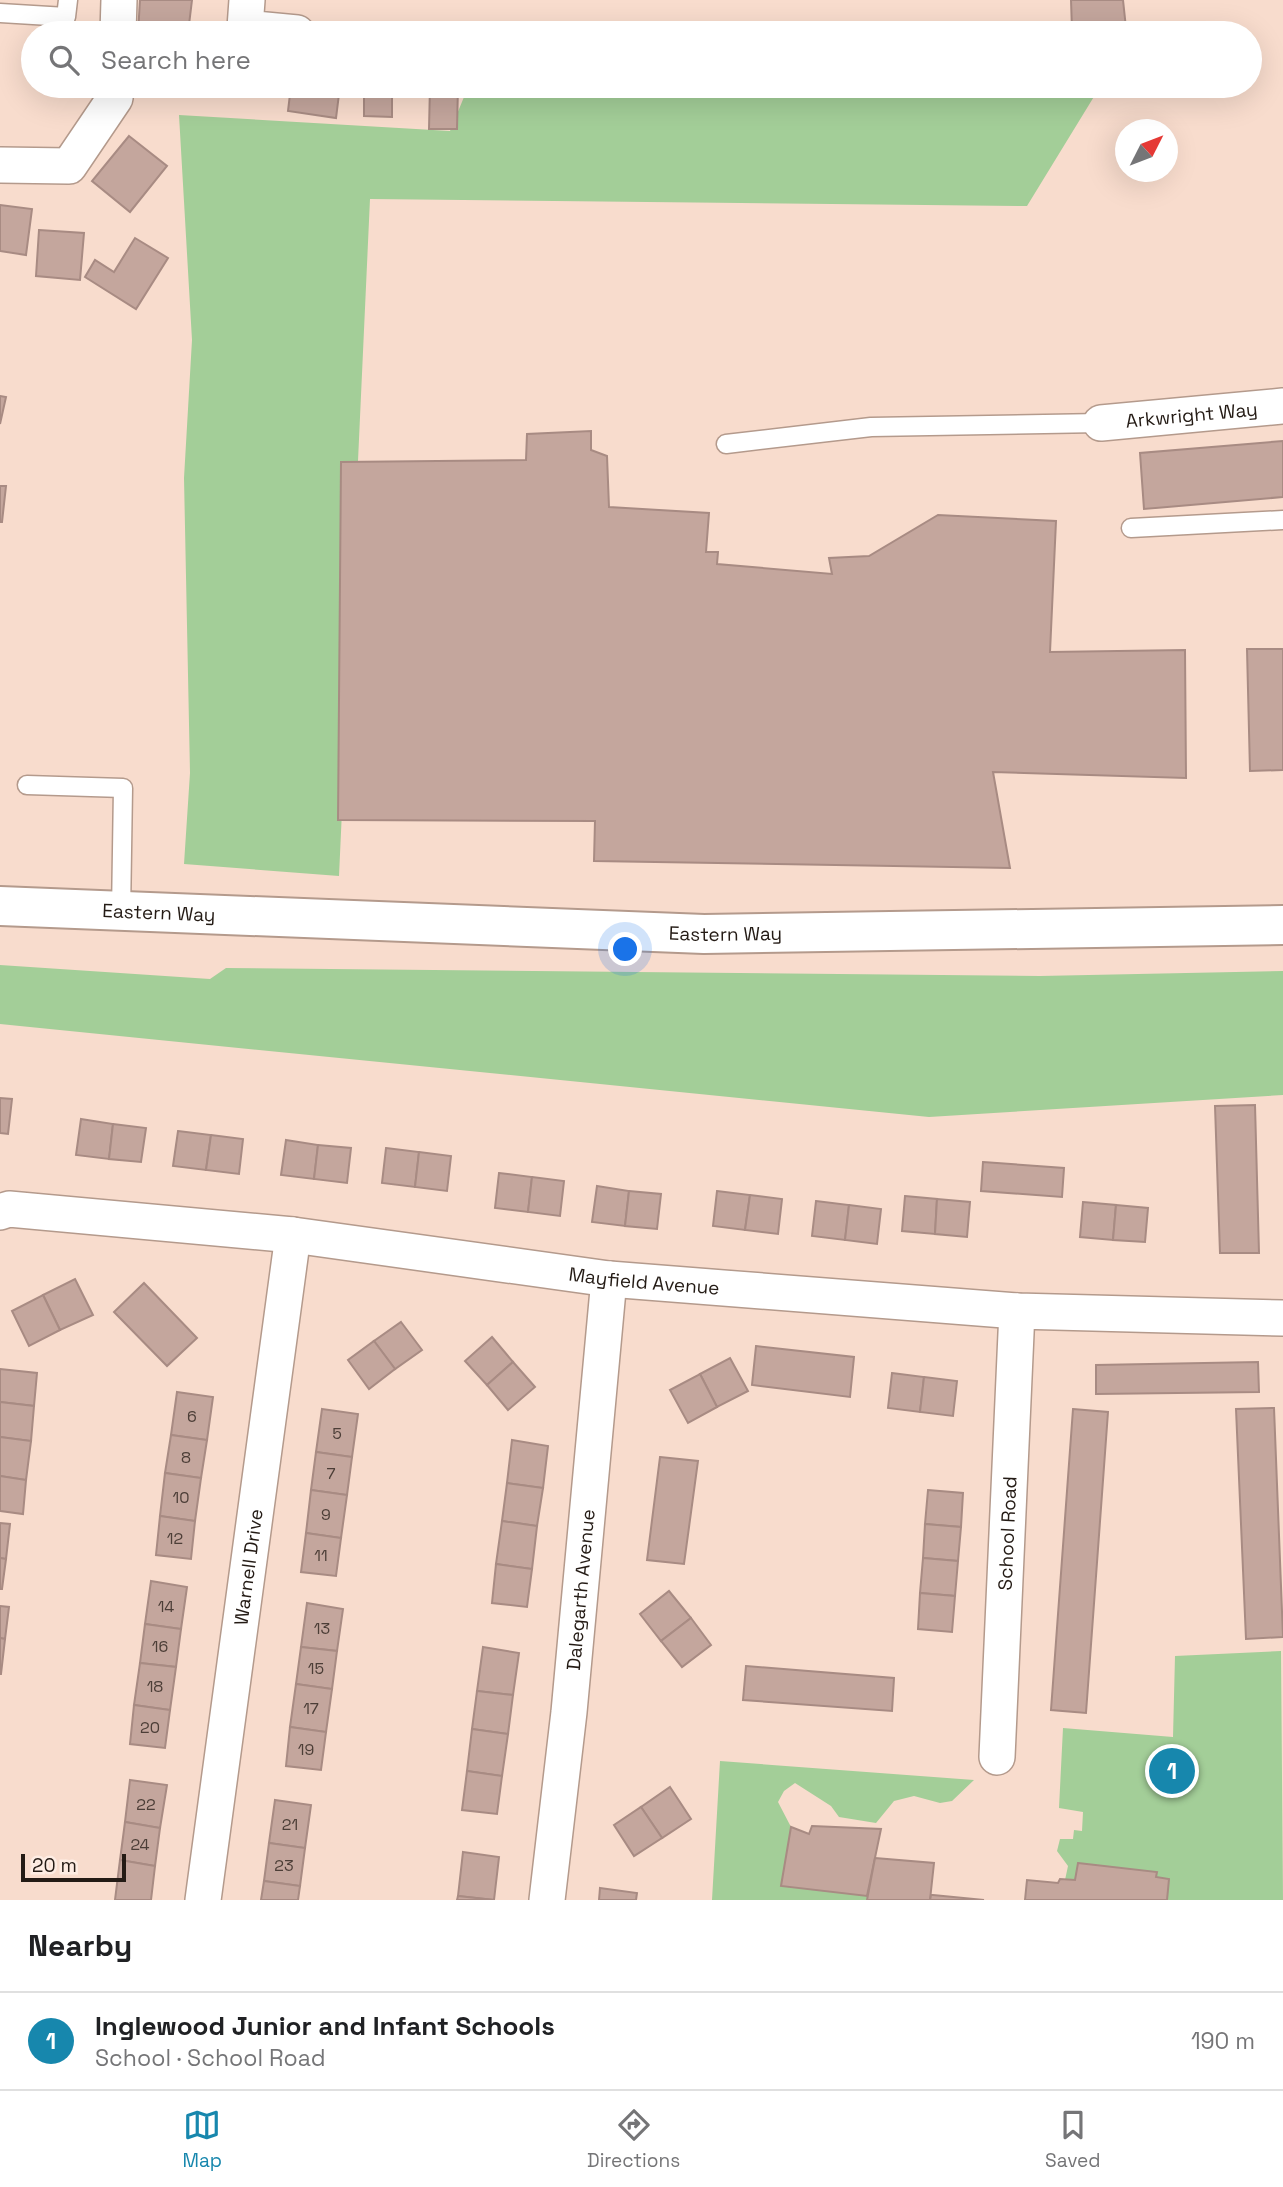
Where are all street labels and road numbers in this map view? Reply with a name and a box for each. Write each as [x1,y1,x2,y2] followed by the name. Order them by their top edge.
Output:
[1125,396,1259,434] street label: Arkwright Way
[102,898,216,928] street label: Eastern Way
[668,921,782,947] street label: Eastern Way
[567,1262,721,1301] street label: Mayfield Avenue
[992,1476,1023,1591] street label: School Road
[228,1507,269,1627] street label: Warnell Drive
[561,1508,601,1672] street label: Dalegarth Avenue

